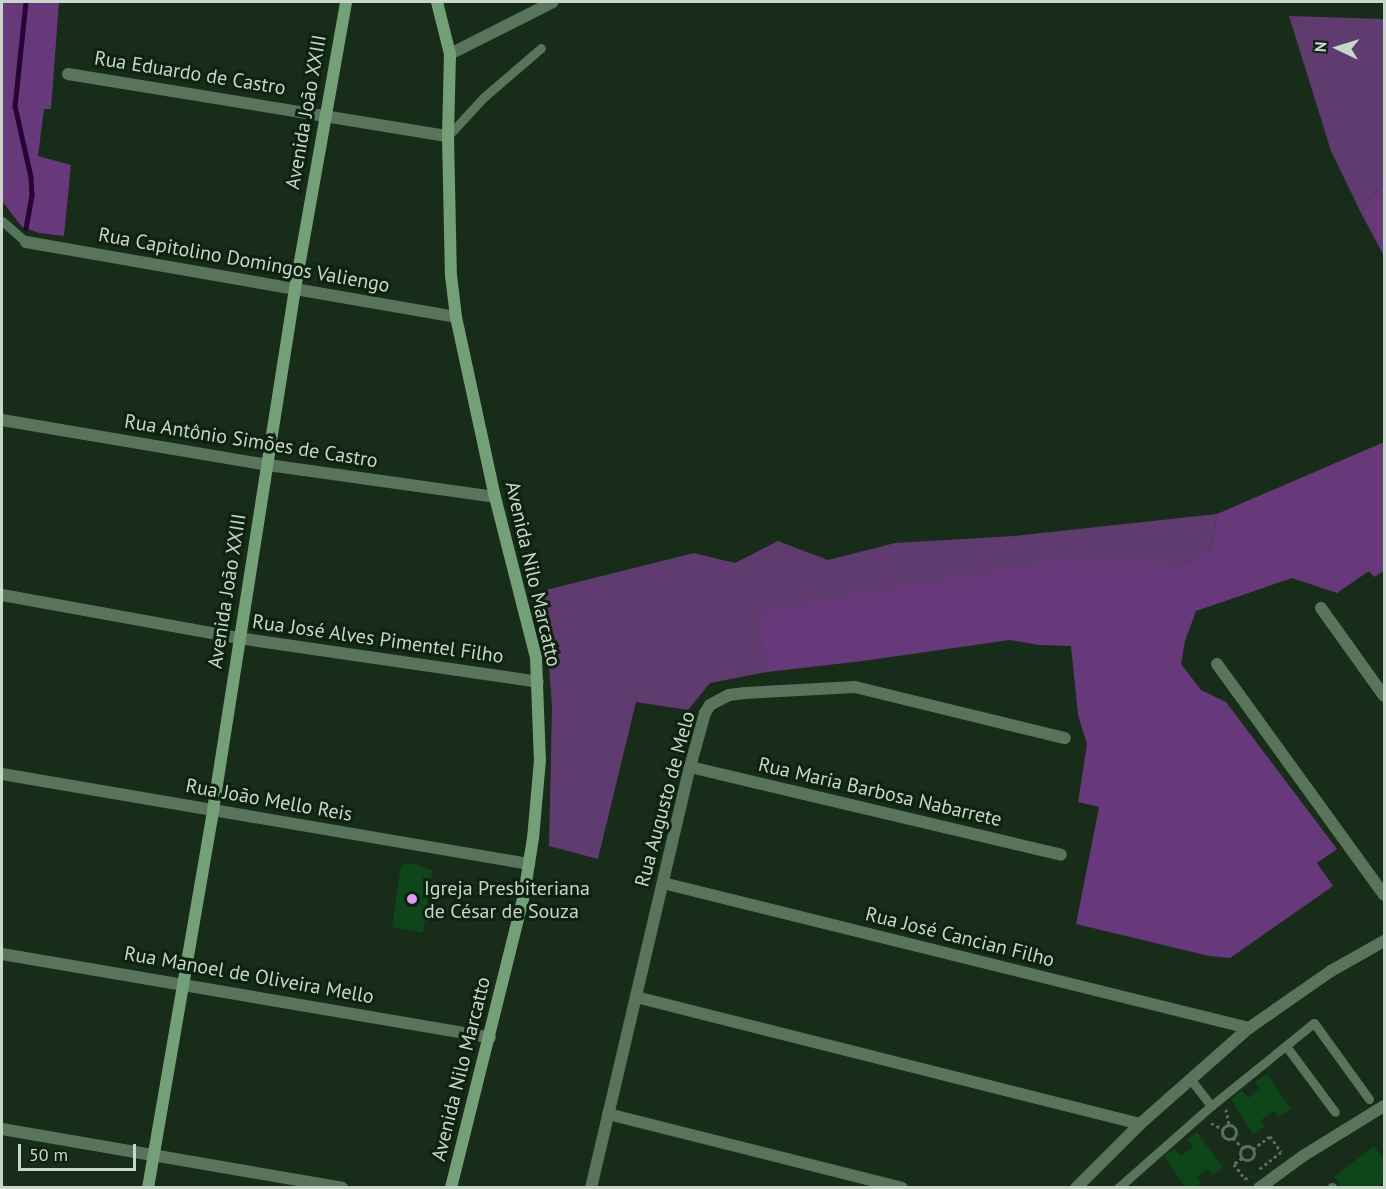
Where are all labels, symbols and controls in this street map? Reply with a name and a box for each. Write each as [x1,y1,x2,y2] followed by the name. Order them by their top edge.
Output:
[1308,18,1368,78] north arrow
[281,33,331,191] street label: Avenida João XXIII
[1310,41,1330,53] text: N
[93,46,287,100] street label: Rua Eduardo de Castro
[96,222,392,298] street label: Rua Capitolino Domingos Valiengo
[122,409,380,473] street label: Rua Antônio Simões de Castro
[500,479,566,669] street label: Avenida Nilo Marcatto
[203,512,251,670] street label: Avenida João XXIII
[251,609,505,669] street label: Rua José Alves Pimentel Filho
[630,708,700,890] street label: Rua Augusto de Melo
[756,752,1004,832] street label: Rua Maria Barbosa Nabarrete
[184,774,354,826] street label: Rua João Mello Reis
[424,876,590,923] place label: Igreja Presbiteriana de César de Souza
[405,892,419,906] marker: Igreja Presbiteriana de César de Souza
[863,902,1057,972] street label: Rua José Cancian Filho
[122,941,376,1009] street label: Rua Manoel de Oliveira Mello
[426,974,496,1164] street label: Avenida Nilo Marcatto
[21,1132,140,1170] scale bar
[29,1143,68,1166] text: 50 m

